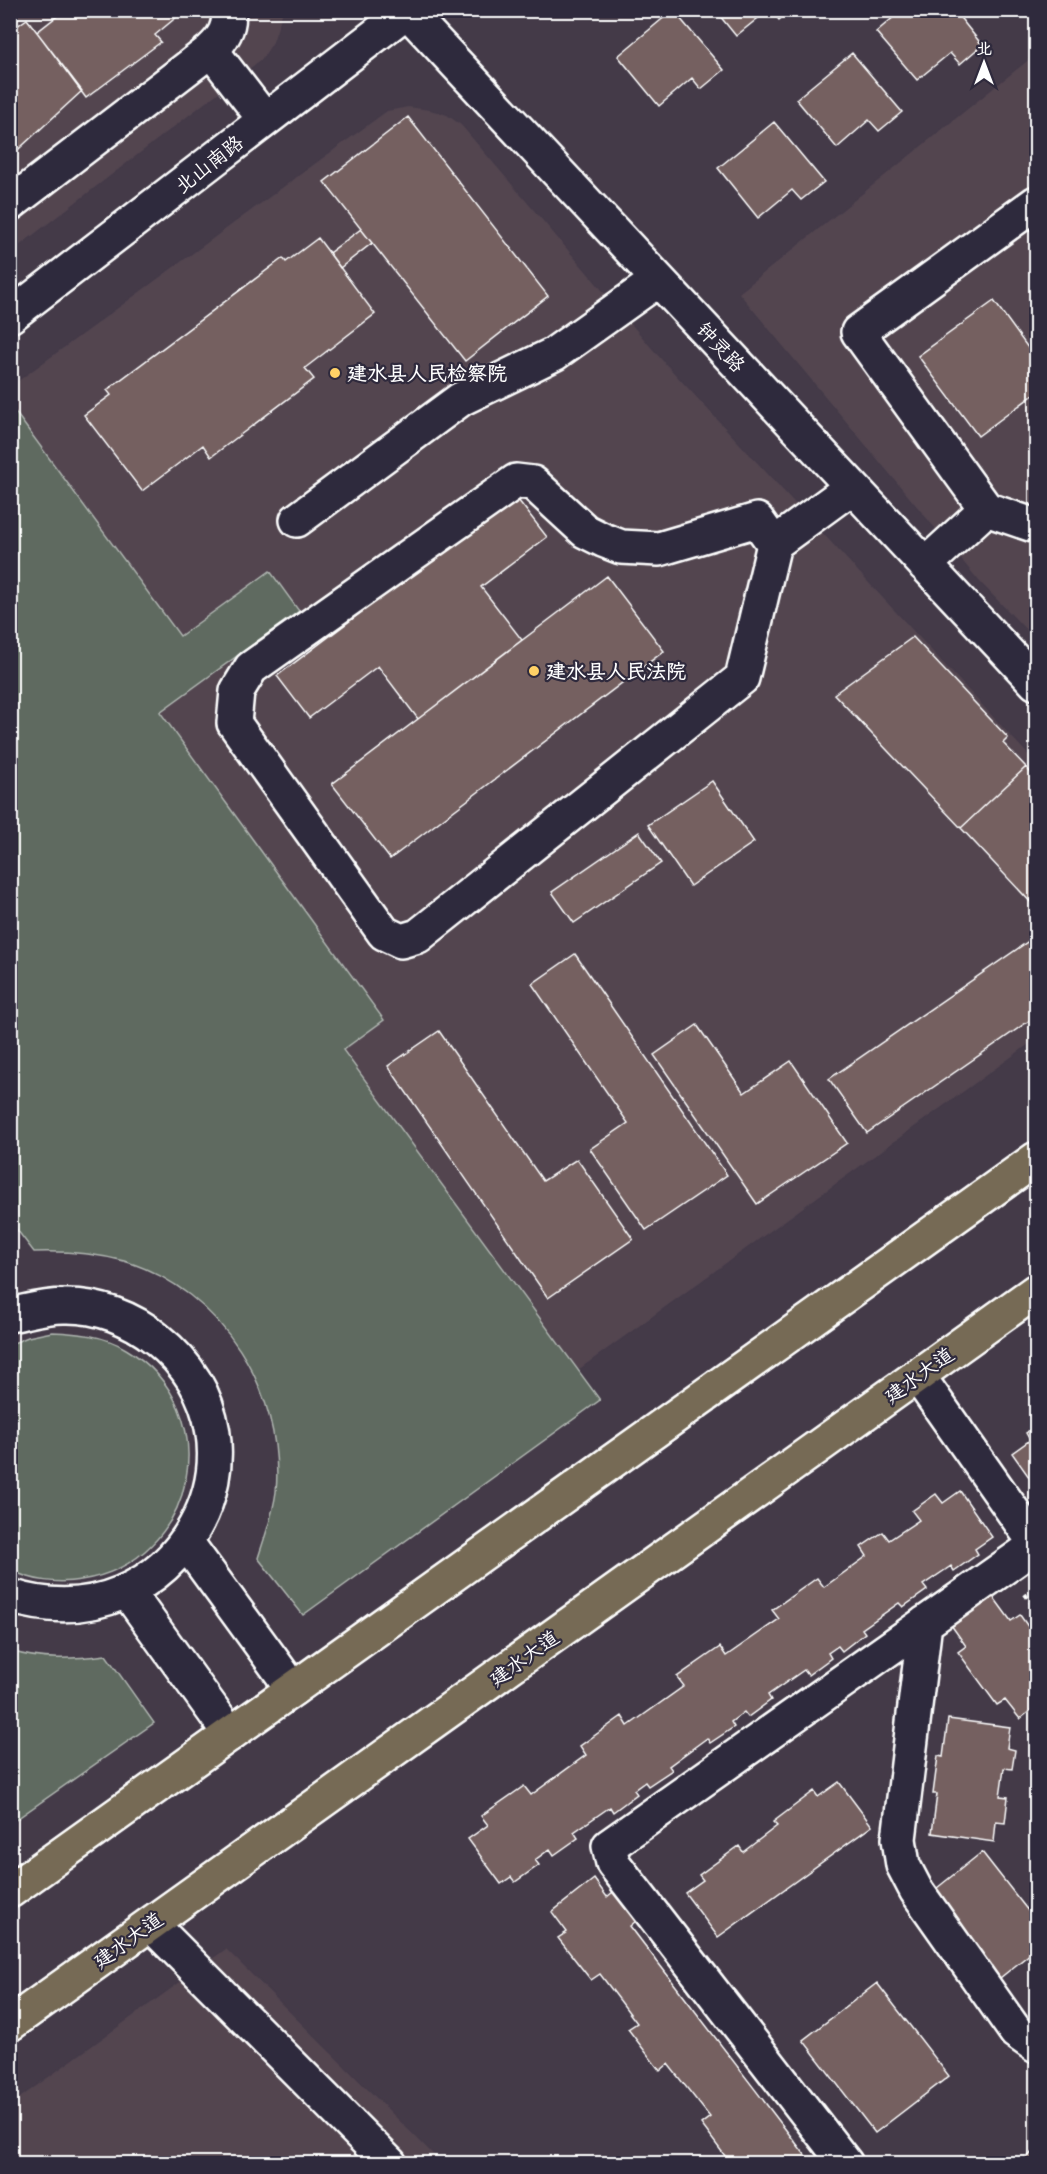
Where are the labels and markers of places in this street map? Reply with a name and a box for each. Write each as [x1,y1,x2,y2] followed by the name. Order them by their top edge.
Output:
[347,361,507,385] place label: 建水县人民检察院
[328,366,342,380] marker: 建水县人民检察院
[546,659,686,683] place label: 建水县人民法院
[527,664,541,678] marker: 建水县人民法院

